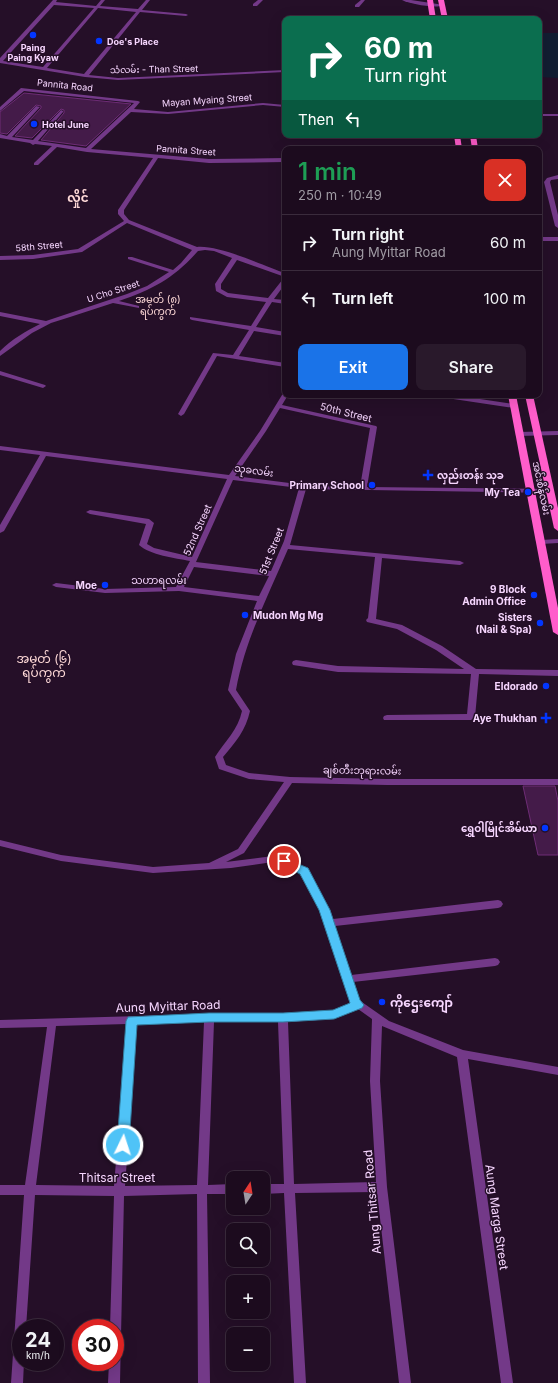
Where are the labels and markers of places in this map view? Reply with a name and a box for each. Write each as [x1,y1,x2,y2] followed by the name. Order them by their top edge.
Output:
[28,30,38,40] marker: Paing Paing Kyaw
[94,36,104,46] marker: Doe's Place
[107,36,159,47] place label: Doe's Place
[7,42,59,63] place label: Paing Paing Kyaw
[29,119,39,129] marker: Hotel June
[42,119,90,130] place label: Hotel June
[437,468,504,485] place label: လှည်းတန်း သုခ
[422,469,434,481] marker: လှည်းတန်း သုခ
[289,479,364,492] place label: Primary School
[367,480,377,490] marker: Primary School
[484,486,520,499] place label: My Tea
[523,487,533,497] marker: My Tea
[76,579,97,591] place label: Moe
[100,580,110,590] marker: Moe
[462,583,526,607] place label: 9 Block Admin Office
[529,590,539,600] marker: 9 Block Admin Office
[253,609,323,622] place label: Mudon Mg Mg
[240,610,250,620] marker: Mudon Mg Mg
[475,611,532,635] place label: Sisters (Nail & Spa)
[535,618,545,628] marker: Sisters (Nail & Spa)
[495,680,538,692] place label: Eldorado
[541,681,551,691] marker: Eldorado
[473,712,537,725] place label: Aye Thukhan
[540,712,552,724] marker: Aye Thukhan
[461,821,537,838] place label: ရွှေဝါမြိုင်အိမ်ယာ
[540,823,550,833] marker: ရွှေဝါမြိုင်အိမ်ယာ
[267,844,301,878] pin
[390,993,453,1014] place label: ကိုဌေးကျော်
[377,997,387,1007] marker: ကိုဌေးကျော်

